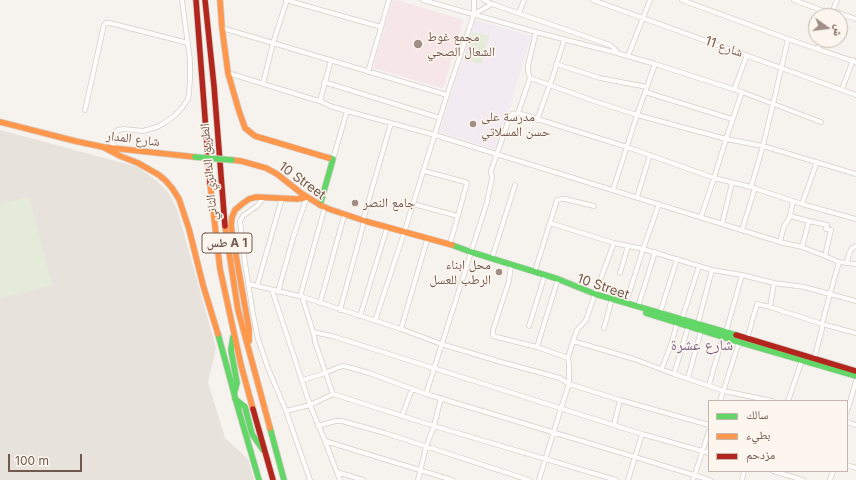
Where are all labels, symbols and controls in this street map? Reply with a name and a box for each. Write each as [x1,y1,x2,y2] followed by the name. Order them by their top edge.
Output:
[808,8,848,48] north arrow
[830,23,847,38] text: ش
[427,29,495,60] place label: مجمع غوط الشعال الصحي
[703,33,745,61] street label: شارع 11
[412,38,424,50] marker: مجمع غوط الشعال الصحي
[481,109,550,140] place label: مدرسة على حسن المسلاتي
[468,119,478,129] marker: مدرسة على حسن المسلاتي
[197,123,221,221] street label: الطريق الدائري الثاني
[105,128,161,150] street label: شارع المدار
[276,159,328,203] street label: 10 Street
[363,195,415,211] place label: جامع النصر
[350,198,360,208] marker: جامع النصر
[202,233,252,253] road number: طس A 1
[429,257,491,288] place label: محل ابناء الرطب للعسل
[494,267,504,277] marker: محل ابناء الرطب للعسل
[575,271,631,303] street label: 10 Street
[671,336,733,354] district label: شارع عشرة
[708,400,848,472] legend
[746,407,768,422] text: سالك
[746,427,770,442] text: بطيء
[10,446,84,472] scale bar
[746,447,775,462] text: مزدحم
[15,453,49,468] text: 100 m

